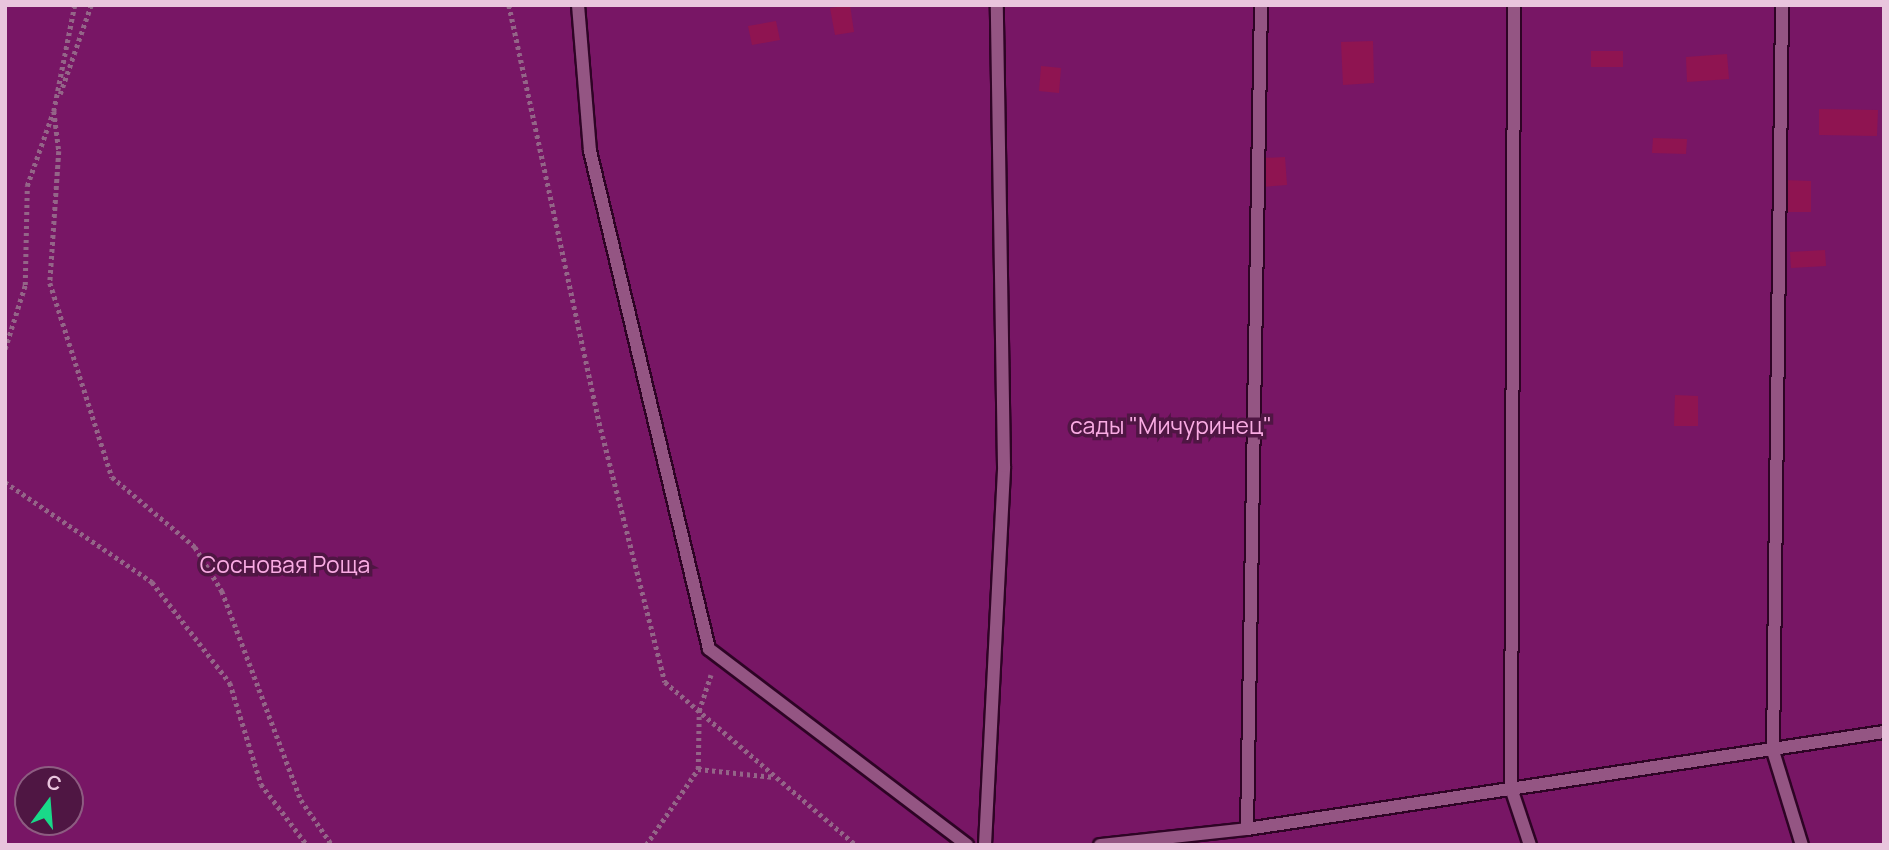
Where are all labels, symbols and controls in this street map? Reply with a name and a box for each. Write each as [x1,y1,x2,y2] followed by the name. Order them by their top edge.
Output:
[1070,411,1272,439] park label: сады "Мичуринец"
[200,550,370,578] park label: Сосновая Роща
[14,766,84,836] north arrow
[44,768,65,797] text: С

